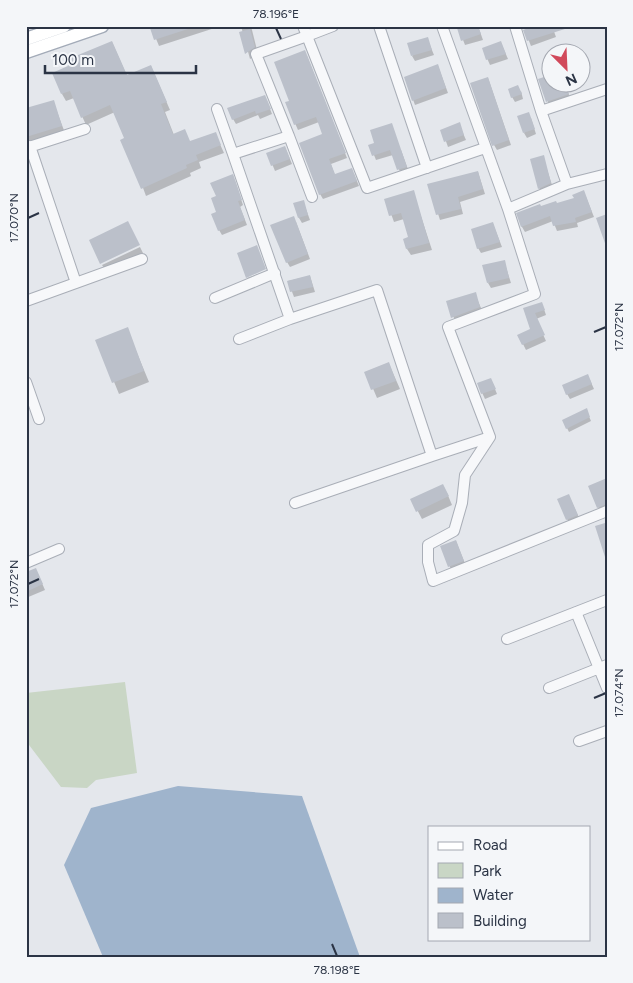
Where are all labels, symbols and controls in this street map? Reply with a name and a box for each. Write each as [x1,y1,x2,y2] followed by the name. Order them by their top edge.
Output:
[253,7,299,21] text: 78.196°E
[45,42,196,74] scale bar
[540,42,590,92] north arrow
[52,51,94,69] text: 100 m
[563,69,579,89] text: N
[7,193,21,243] text: 17.070°N
[612,303,626,351] text: 17.072°N
[7,560,21,608] text: 17.072°N
[612,668,626,718] text: 17.074°N
[428,826,590,940] legend
[473,836,508,854] text: Road
[473,862,502,880] text: Park
[473,886,513,904] text: Water
[473,912,527,930] text: Building
[314,963,360,977] text: 78.198°E

